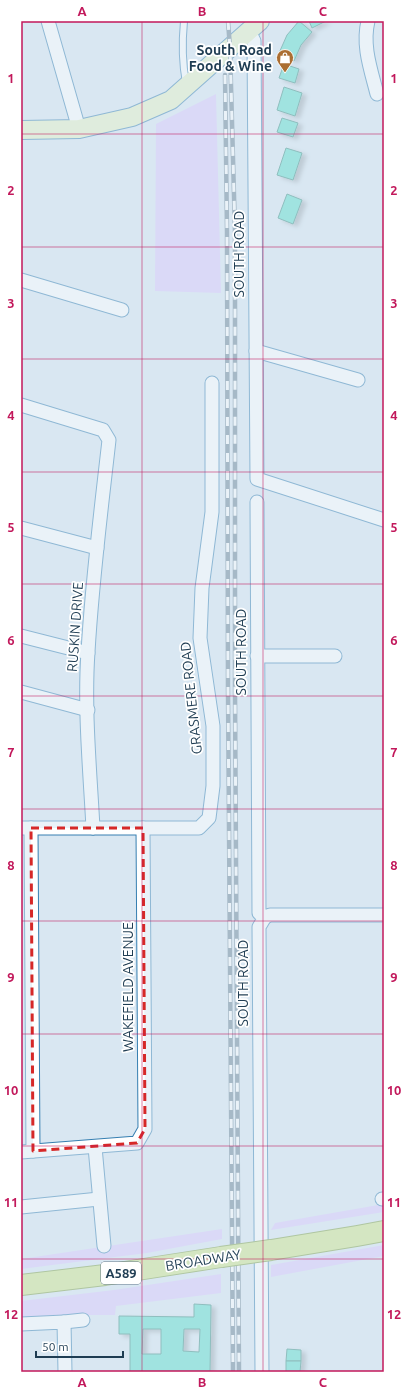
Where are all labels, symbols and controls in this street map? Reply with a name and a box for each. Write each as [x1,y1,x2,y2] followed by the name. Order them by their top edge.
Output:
[77,4,87,18] text: A
[198,4,207,18] text: B
[319,4,328,18] text: C
[189,42,272,74] place label: South Road Food & Wine
[275,48,295,73] shop icon: South Road Food & Wine
[7,71,15,85] text: 1
[390,71,398,85] text: 1
[7,183,15,197] text: 2
[390,183,398,197] text: 2
[231,210,247,297] street label: SOUTH ROAD
[7,296,15,310] text: 3
[390,296,398,310] text: 3
[7,408,15,422] text: 4
[390,408,398,422] text: 4
[7,520,15,534] text: 5
[390,520,398,534] text: 5
[64,581,86,672] street label: RUSKIN DRIVE
[233,608,249,695] street label: SOUTH ROAD
[7,633,15,647] text: 6
[390,633,398,647] text: 6
[177,641,205,755] street label: GRASMERE ROAD
[7,745,15,759] text: 7
[390,745,398,759] text: 7
[7,858,15,872] text: 8
[390,858,398,872] text: 8
[120,922,136,1052] street label: WAKEFIELD AVENUE
[235,939,251,1026] street label: SOUTH ROAD
[7,970,15,984] text: 9
[390,970,398,984] text: 9
[4,1083,18,1097] text: 10
[387,1083,401,1097] text: 10
[4,1195,18,1209] text: 11
[387,1195,401,1209] text: 11
[164,1246,242,1274] street label: BROADWAY
[101,1262,141,1284] road number: A589
[4,1307,18,1321] text: 12
[387,1307,401,1321] text: 12
[36,1333,123,1359] scale bar
[42,1340,69,1353] text: 50 m
[77,1375,87,1389] text: A
[198,1375,207,1389] text: B
[319,1375,328,1389] text: C

